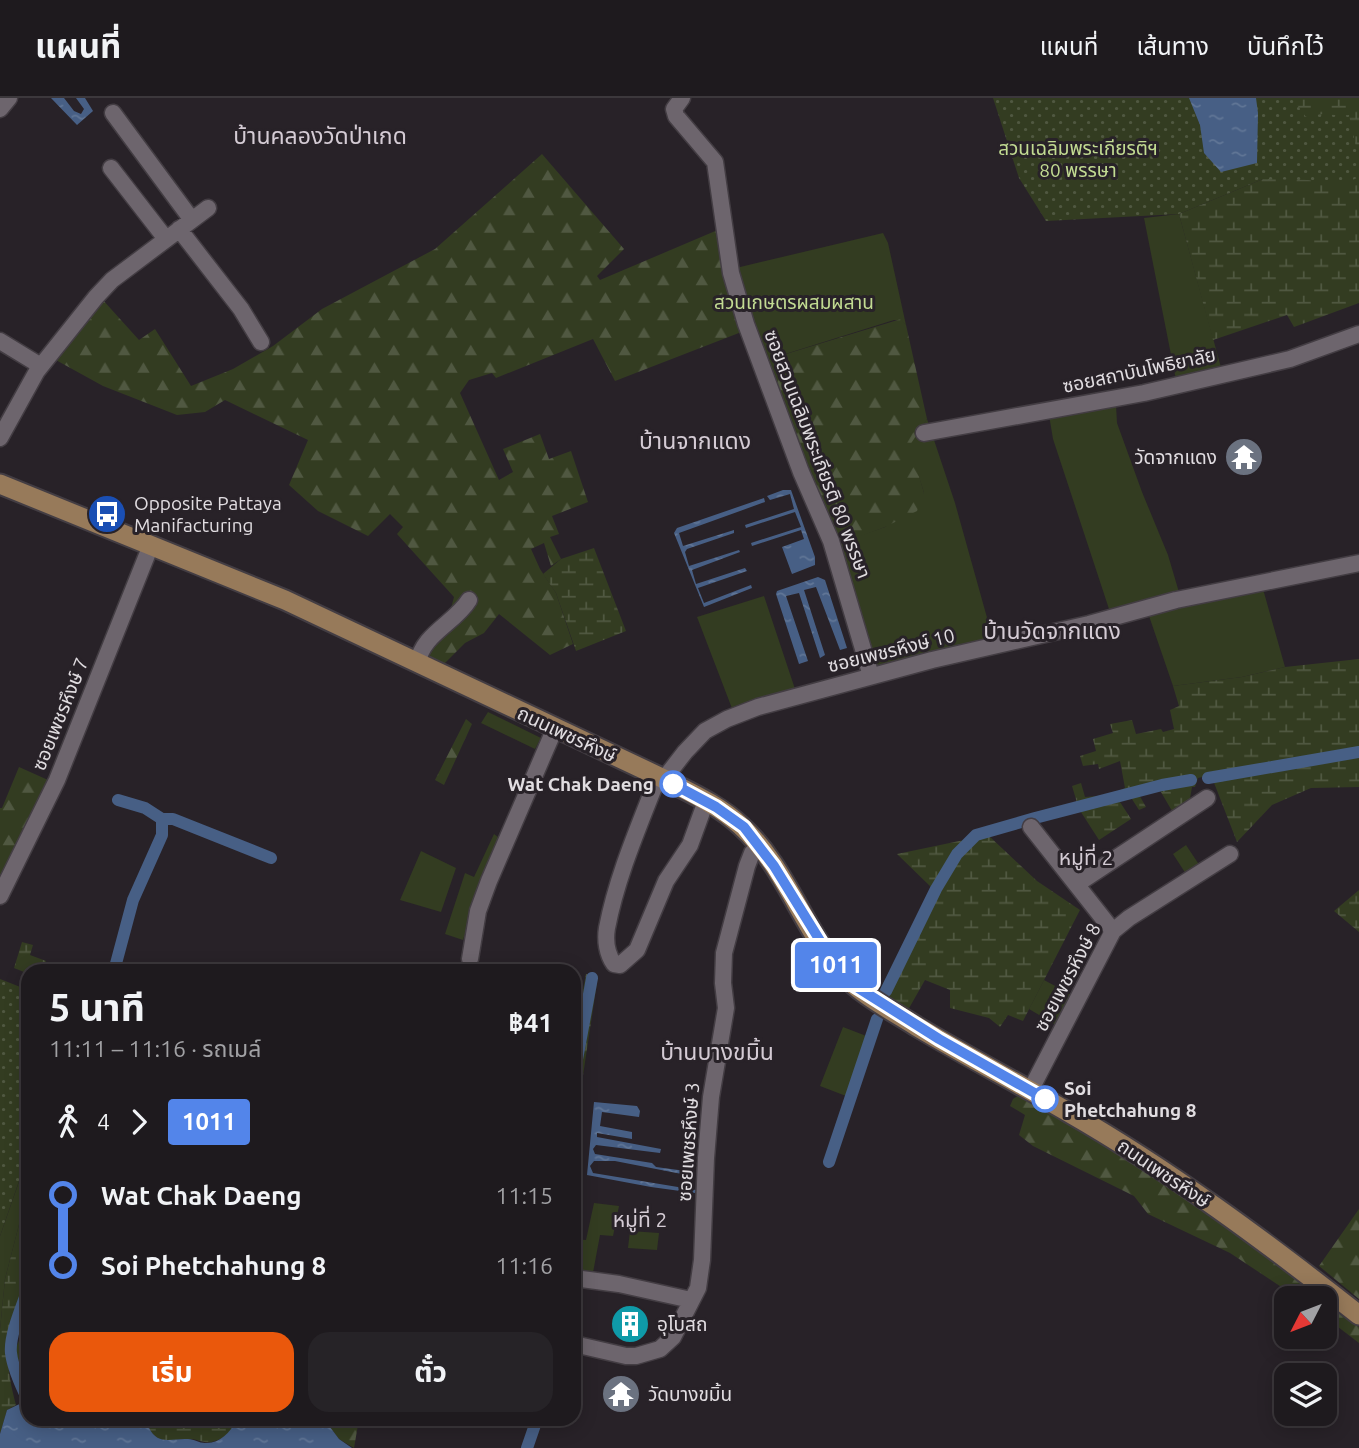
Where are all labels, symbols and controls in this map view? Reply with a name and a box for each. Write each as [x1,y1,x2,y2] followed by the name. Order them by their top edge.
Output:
[35,27,121,64] text: แผนที่
[1040,33,1098,60] text: แผนที่
[1136,33,1209,60] text: เส้นทาง
[1247,33,1324,60] text: บันทึกไว้
[233,123,407,148] district label: บ้านคลองวัดป่าเกด
[998,137,1158,181] park label: สวนเฉลิมพระเกียรติฯ 80 พรรษา
[714,291,874,313] park label: สวนเกษตรผสมผสาน
[760,327,876,581] street label: ซอยสวนเฉลิมพระเกียรติ 80 พรรษา
[1060,343,1218,397] street label: ซอยสถาบันโพธิยาลัย
[639,428,751,453] district label: บ้านจากแดง
[1223,436,1265,478] temple icon: วัดจากแดง
[1134,446,1217,468] place label: วัดจากแดง
[134,492,282,536] place label: Opposite Pattaya Manifacturing
[86,493,128,535] bus stop icon: Opposite Pattaya Manifacturing
[983,618,1121,643] district label: บ้านวัดจากแดง
[825,624,957,676] street label: ซอยเพชรหึงษ์ 10
[27,654,93,774] street label: ซอยเพชรหึงษ์ 7
[514,702,620,766] street label: ถนนเพชรหึงษ์
[660,771,686,797] marker: Wat Chak Daeng
[507,773,654,795] place label: Wat Chak Daeng
[1059,843,1113,871] district label: หมู่ที่ 2
[1029,919,1105,1035] street label: ซอยเพชรหึงษ์ 8
[787,942,885,988] line badge: 1011
[809,951,863,978] text: 1011
[49,986,145,1028] text: 5 นาที
[509,1008,553,1037] text: ฿41
[49,1036,261,1061] text: 11:11 – 11:16 · รถเมล์
[660,1037,774,1064] district label: บ้านบางขมิ้น
[1064,1077,1197,1121] place label: Soi Phetchahung 8
[673,1082,703,1202] street label: ซอยเพชรหึงษ์ 3
[1032,1086,1058,1112] marker: Soi Phetchahung 8
[49,1103,87,1141] icon: walk
[120,1103,158,1141] icon: forward
[182,1108,236,1135] text: 1011
[97,1109,110,1134] text: 4
[1114,1134,1214,1212] street label: ถนนเพชรหึงษ์
[101,1181,302,1210] text: Wat Chak Daeng
[495,1183,553,1208] text: 11:15
[613,1205,667,1233] district label: หมู่ที่ 2
[101,1251,326,1280] text: Soi Phetchahung 8
[495,1253,553,1278] text: 11:16
[1274,1286,1337,1349] north arrow
[1274,1286,1337,1426] map controls
[609,1303,651,1345] building icon: อุโบสถ
[657,1313,707,1336] place label: อุโบสถ
[49,1332,294,1412] button: เริ่ม
[308,1332,553,1412] button: ตั๋ว
[1274,1363,1337,1426] button: layers
[600,1373,642,1415] temple icon: วัดบางขมิ้น
[648,1382,732,1405] place label: วัดบางขมิ้น

